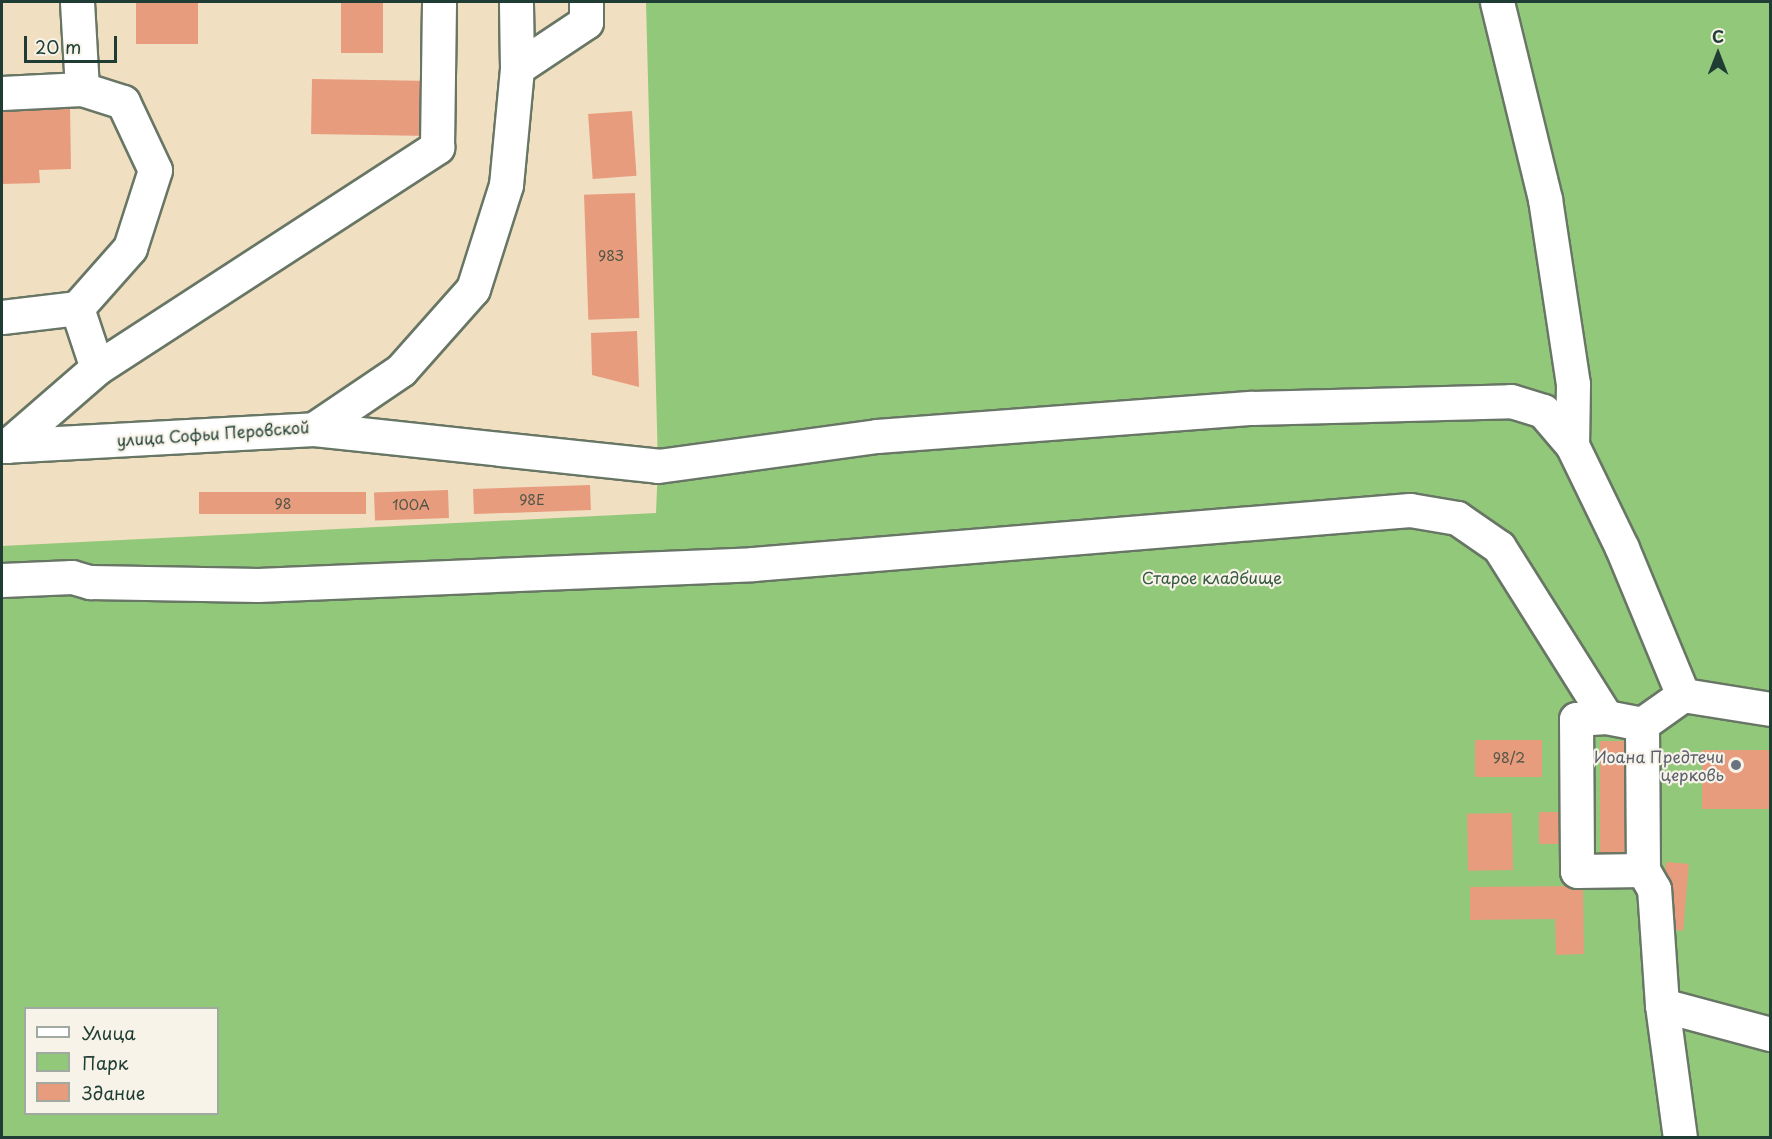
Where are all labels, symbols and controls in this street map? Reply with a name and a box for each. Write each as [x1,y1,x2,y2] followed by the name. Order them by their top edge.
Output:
[27,24,120,62] scale bar
[1688,24,1748,84] north arrow
[1712,24,1724,48] text: С
[35,33,81,60] text: 20 m
[598,248,624,264] house number: 98З
[115,417,311,449] street label: улица Софьи Перовской
[519,492,545,508] house number: 98Е
[275,496,291,512] house number: 98
[392,497,430,513] house number: 100А
[1141,567,1283,587] park label: Старое кладбище
[1593,746,1724,784] place label: Иоана Предтечи церковь
[1493,750,1525,766] house number: 98/2
[1729,758,1743,772] marker: Иоана Предтечи церковь
[24,1007,219,1115] legend
[82,1019,136,1046] text: Улица
[82,1049,128,1076] text: Парк
[82,1079,145,1106] text: Здание

